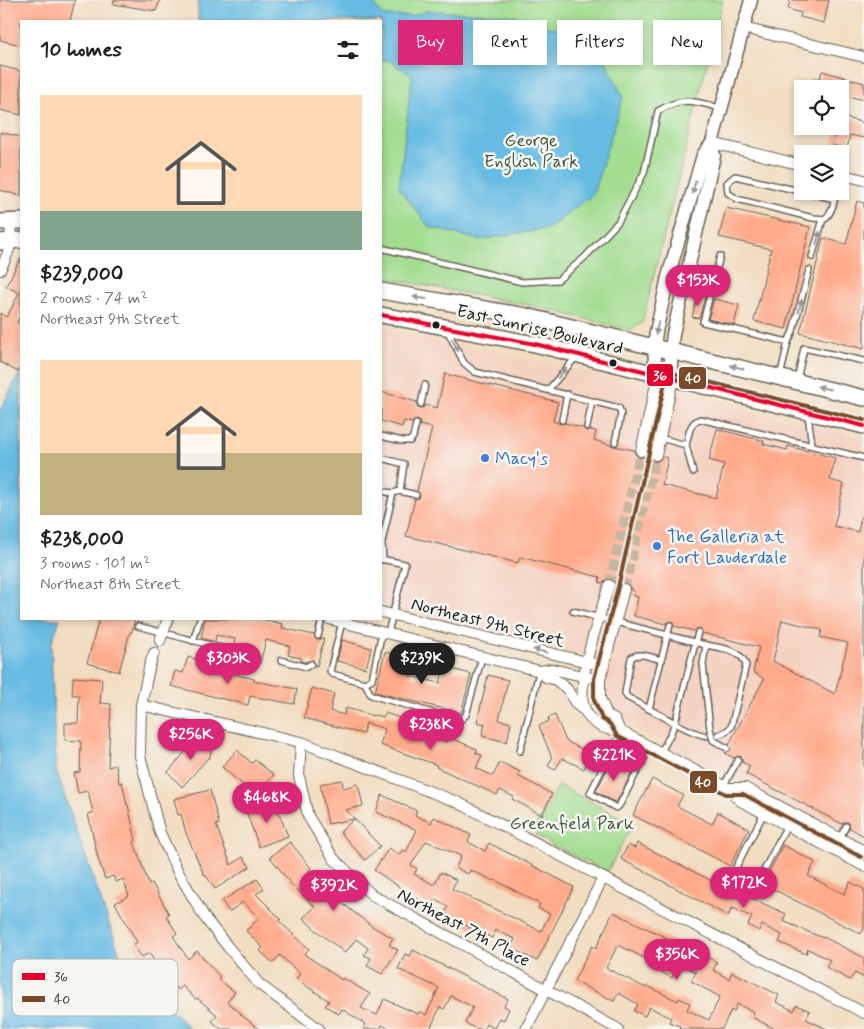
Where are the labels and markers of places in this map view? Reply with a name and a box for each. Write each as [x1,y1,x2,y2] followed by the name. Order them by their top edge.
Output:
[663,264,733,307] pin: $153K
[431,320,441,330] unlabelled marker
[608,358,618,368] unlabelled marker
[495,447,548,471] place label: Macy's
[479,452,491,464] marker: Macy's
[667,525,787,570] place label: The Galleria at Fort Lauderdale
[651,540,663,552] marker: The Galleria at Fort Lauderdale
[193,642,263,685] pin: $303K
[387,642,457,685] pin: $239K
[396,708,466,751] pin: $238K
[156,718,226,761] pin: $256K
[579,740,649,782] pin: $221K
[232,782,302,824] pin: $468K
[709,866,779,909] pin: $172K
[299,870,369,912] pin: $392K
[642,938,712,981] pin: $356K

